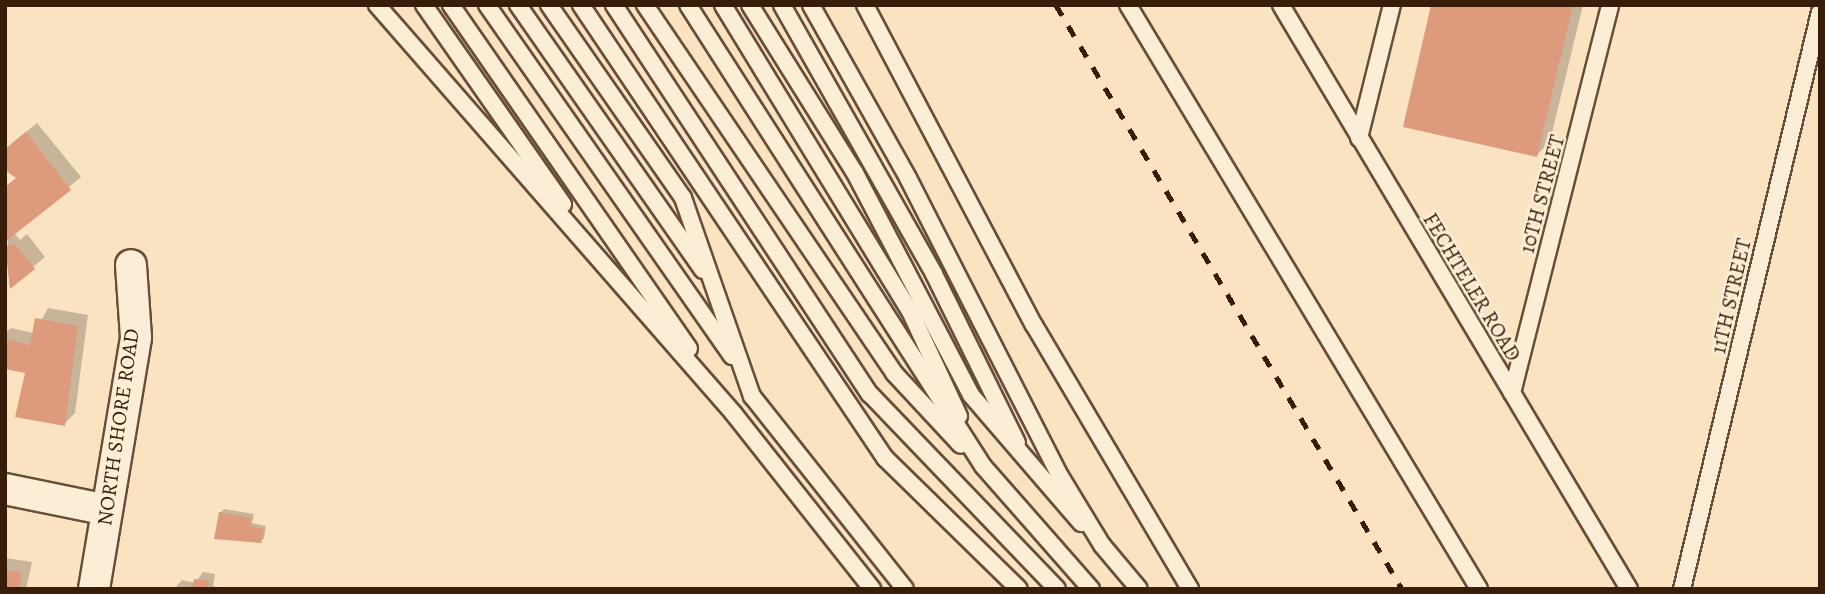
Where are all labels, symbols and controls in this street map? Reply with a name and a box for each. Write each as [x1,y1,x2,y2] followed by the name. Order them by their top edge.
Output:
[1514,132,1570,256] street label: 10TH STREET
[1418,208,1526,366] street label: FECHTELER ROAD
[1706,236,1756,356] street label: 11TH STREET
[92,327,144,527] street label: NORTH SHORE ROAD

